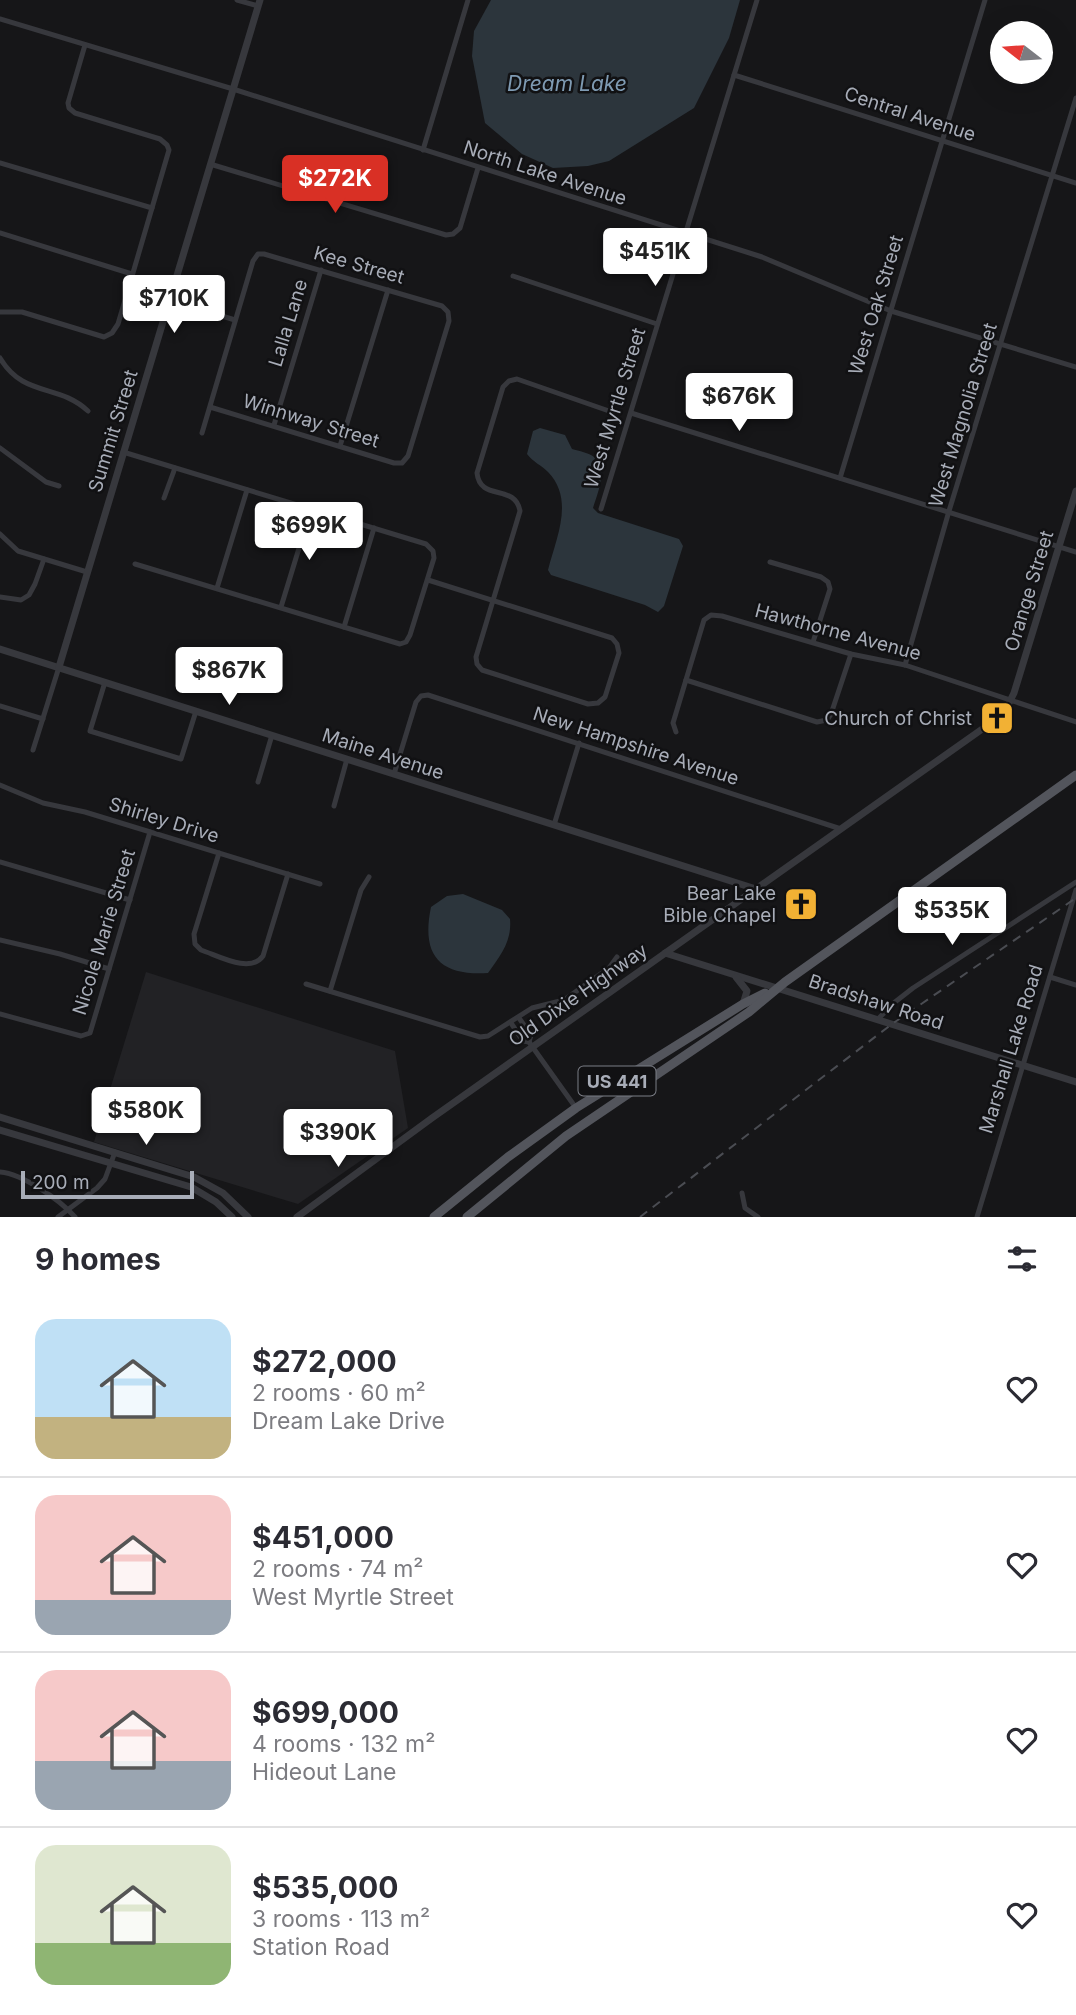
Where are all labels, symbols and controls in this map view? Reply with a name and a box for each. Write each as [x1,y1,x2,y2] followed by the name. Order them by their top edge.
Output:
[990,21,1054,84] north arrow
[990,21,1053,84] map controls
[507,71,627,96] water label: Dream Lake
[841,82,979,146] street label: Central Avenue
[460,136,630,210] street label: North Lake Avenue
[286,156,384,215] pin: $272K
[298,164,372,192] text: $272K
[606,229,704,288] pin: $451K
[844,232,908,378] street label: West Oak Street
[619,237,691,265] text: $451K
[311,241,407,289] street label: Kee Street
[125,276,223,335] pin: $710K
[264,276,312,370] street label: Lalla Lane
[139,284,209,312] text: $710K
[924,320,1002,510] street label: West Magnolia Street
[580,325,650,491] street label: West Myrtle Street
[84,367,142,495] street label: Summit Street
[690,374,788,433] pin: $676K
[702,382,776,410] text: $676K
[240,389,382,453] street label: Winnway Street
[260,503,358,562] pin: $699K
[271,511,347,539] text: $699K
[1000,528,1058,654] street label: Orange Street
[752,599,924,665] street label: Hawthorne Avenue
[180,648,278,707] pin: $867K
[192,656,266,684] text: $867K
[978,699,1016,737] church icon: Church of Christ
[530,702,742,790] street label: New Hampshire Avenue
[824,707,972,730] place label: Church of Christ
[319,723,447,785] street label: Maine Avenue
[106,792,222,848] street label: Shirley Drive
[68,846,140,1018] street label: Nicole Marie Street
[663,882,776,927] place label: Bear Lake Bible Chapel
[782,885,820,923] church icon: Bear Lake Bible Chapel
[903,888,1001,947] pin: $535K
[914,896,990,924] text: $535K
[504,938,652,1051] street label: Old Dixie Highway
[974,962,1048,1136] street label: Marshall Lake Road
[806,969,946,1035] street label: Bradshaw Road
[578,1066,656,1096] road number: US 441
[97,1088,195,1147] pin: $580K
[108,1096,184,1124] text: $580K
[289,1110,387,1169] pin: $390K
[300,1118,376,1146] text: $390K
[21,1168,194,1200] scale bar
[32,1171,90,1194] text: 200 m
[1003,1240,1041,1278] icon: filters
[35,1241,161,1277] text: 9 homes
[252,1343,397,1379] text: $272,000
[91,1347,175,1431] icon: home
[1003,1370,1041,1408] icon: heart
[252,1379,426,1407] text: 2 rooms · 60 m²
[252,1407,445,1435] text: Dream Lake Drive
[252,1519,394,1555] text: $451,000
[91,1523,175,1607] icon: home
[1003,1546,1041,1584] icon: heart
[252,1555,424,1583] text: 2 rooms · 74 m²
[252,1583,454,1611] text: West Myrtle Street
[252,1694,399,1730] text: $699,000
[91,1698,175,1782] icon: home
[1003,1721,1041,1759] icon: heart
[252,1730,435,1758] text: 4 rooms · 132 m²
[252,1758,396,1786] text: Hideout Lane
[252,1869,399,1905] text: $535,000
[91,1873,175,1957] icon: home
[1003,1896,1041,1934] icon: heart
[252,1905,430,1933] text: 3 rooms · 113 m²
[252,1933,390,1961] text: Station Road

